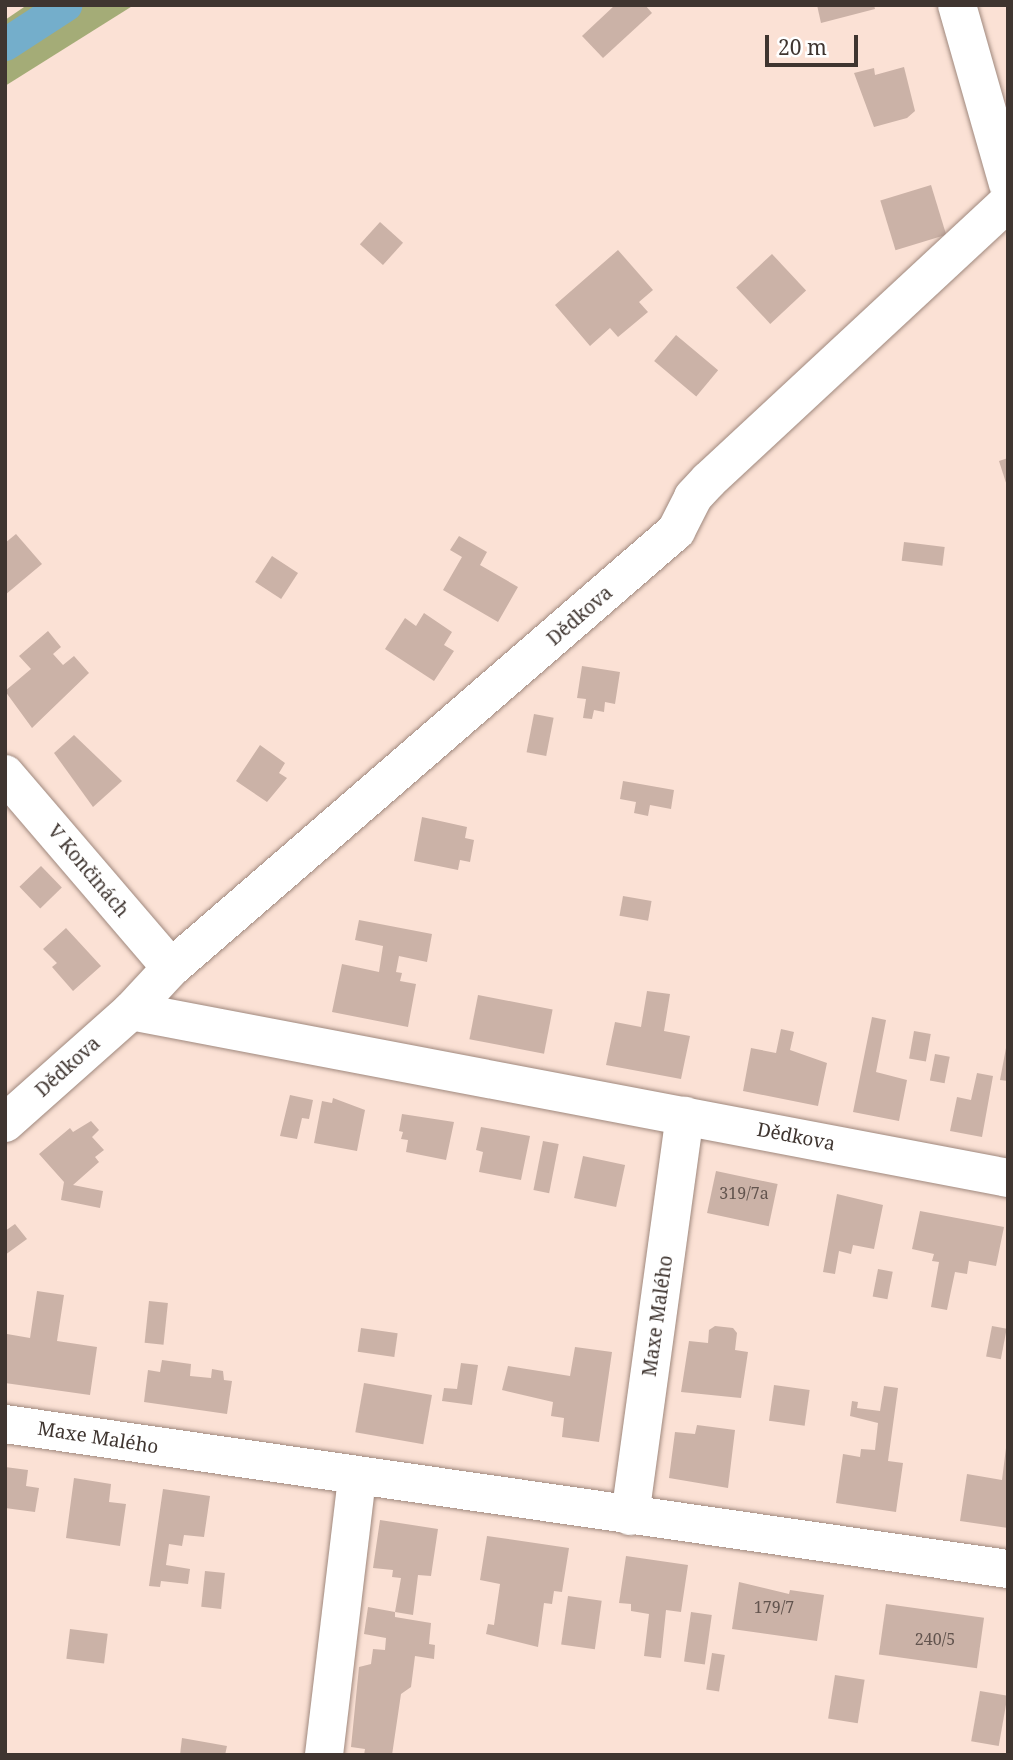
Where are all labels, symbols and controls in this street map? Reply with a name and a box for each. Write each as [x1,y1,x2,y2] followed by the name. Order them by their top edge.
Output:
[768,21,861,65] scale bar
[778,33,827,61] text: 20 m
[543,581,617,651] street label: Dědkova
[43,820,133,922] street label: V Končinách
[31,1032,105,1102] street label: Dědkova
[755,1118,837,1156] street label: Dědkova
[719,1183,769,1203] house number: 319/7a
[638,1254,678,1378] street label: Maxe Malého
[36,1417,160,1459] street label: Maxe Malého
[754,1597,794,1617] house number: 179/7
[915,1629,955,1649] house number: 240/5

